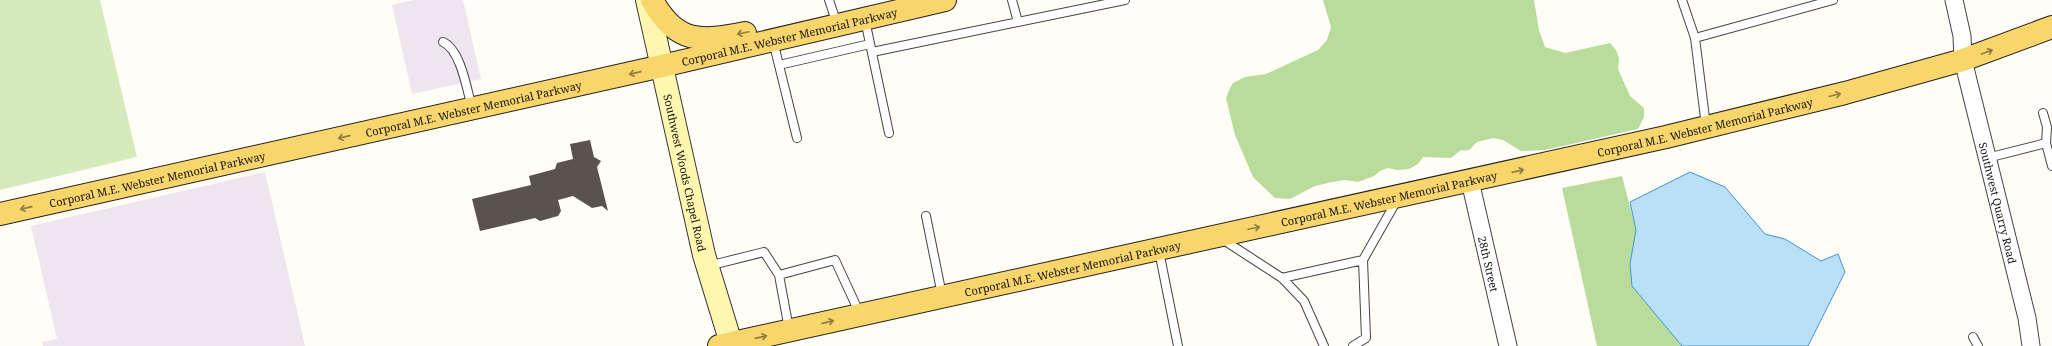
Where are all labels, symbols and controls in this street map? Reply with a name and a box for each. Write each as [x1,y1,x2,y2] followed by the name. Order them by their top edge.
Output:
[680,4,899,69] street label: Corporal M.E. Webster Memorial Parkway
[737,29,750,37] one-way arrow
[1981,47,1993,55] one-way arrow
[628,69,641,77] one-way arrow
[364,77,584,140] street label: Corporal M.E. Webster Memorial Parkway
[1828,91,1841,98] one-way arrow
[661,93,711,253] street label: Southwest Woods Chapel Road
[1596,94,1815,159] street label: Corporal M.E. Webster Memorial Parkway
[338,134,351,142] one-way arrow
[1976,140,2021,265] street label: Southwest Quarry Road
[48,147,267,210] street label: Corporal M.E. Webster Memorial Parkway
[1511,166,1524,174] one-way arrow
[1279,167,1499,229] street label: Corporal M.E. Webster Memorial Parkway
[19,205,32,213] one-way arrow
[1247,224,1260,232] one-way arrow
[1475,234,1503,293] street label: 28th Street
[963,237,1183,299] street label: Corporal M.E. Webster Memorial Parkway
[821,317,834,325] one-way arrow
[754,332,767,340] one-way arrow

